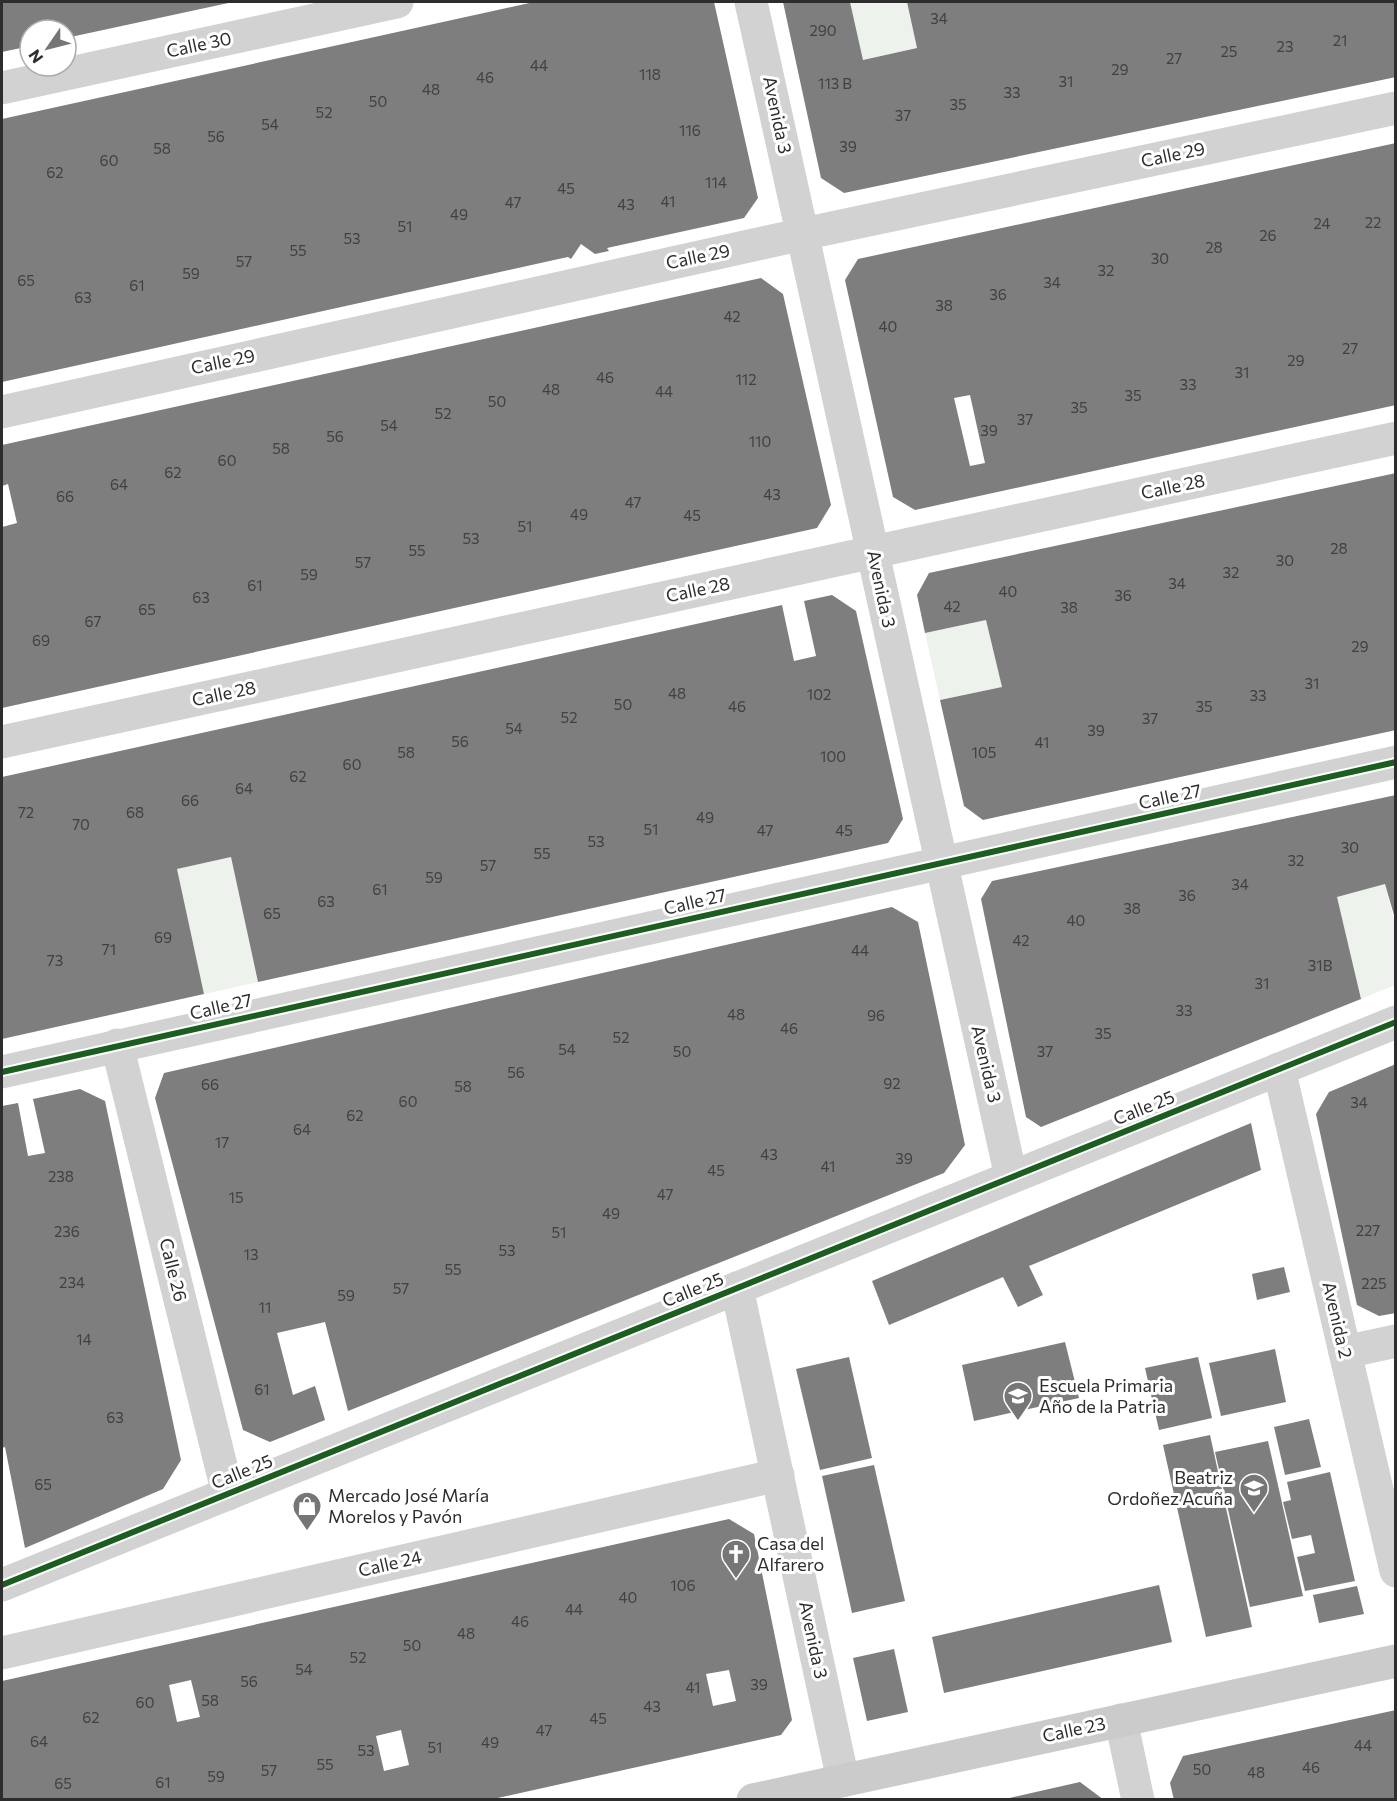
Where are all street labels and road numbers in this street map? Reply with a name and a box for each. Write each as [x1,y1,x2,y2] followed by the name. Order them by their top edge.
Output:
[164,26,233,62] street label: Calle 30
[759,74,797,156] street label: Avenida 3
[1139,137,1207,172] street label: Calle 29
[664,239,732,274] street label: Calle 29
[189,344,257,379] street label: Calle 29
[1139,469,1207,504] street label: Calle 28
[863,548,901,630] street label: Avenida 3
[664,572,732,607] street label: Calle 28
[190,676,258,711] street label: Calle 28
[1137,779,1203,813] street label: Calle 27
[661,883,728,919] street label: Calle 27
[187,988,254,1024] street label: Calle 27
[967,1023,1007,1105] street label: Avenida 3
[1110,1085,1177,1129] street label: Calle 25
[155,1236,192,1304] street label: Calle 26
[659,1267,726,1311] street label: Calle 25
[1318,1279,1358,1360] street label: Avenida 2
[208,1449,275,1493] street label: Calle 25
[356,1545,424,1581] street label: Calle 24
[795,1599,833,1681] street label: Avenida 3
[1040,1712,1107,1746] street label: Calle 23

